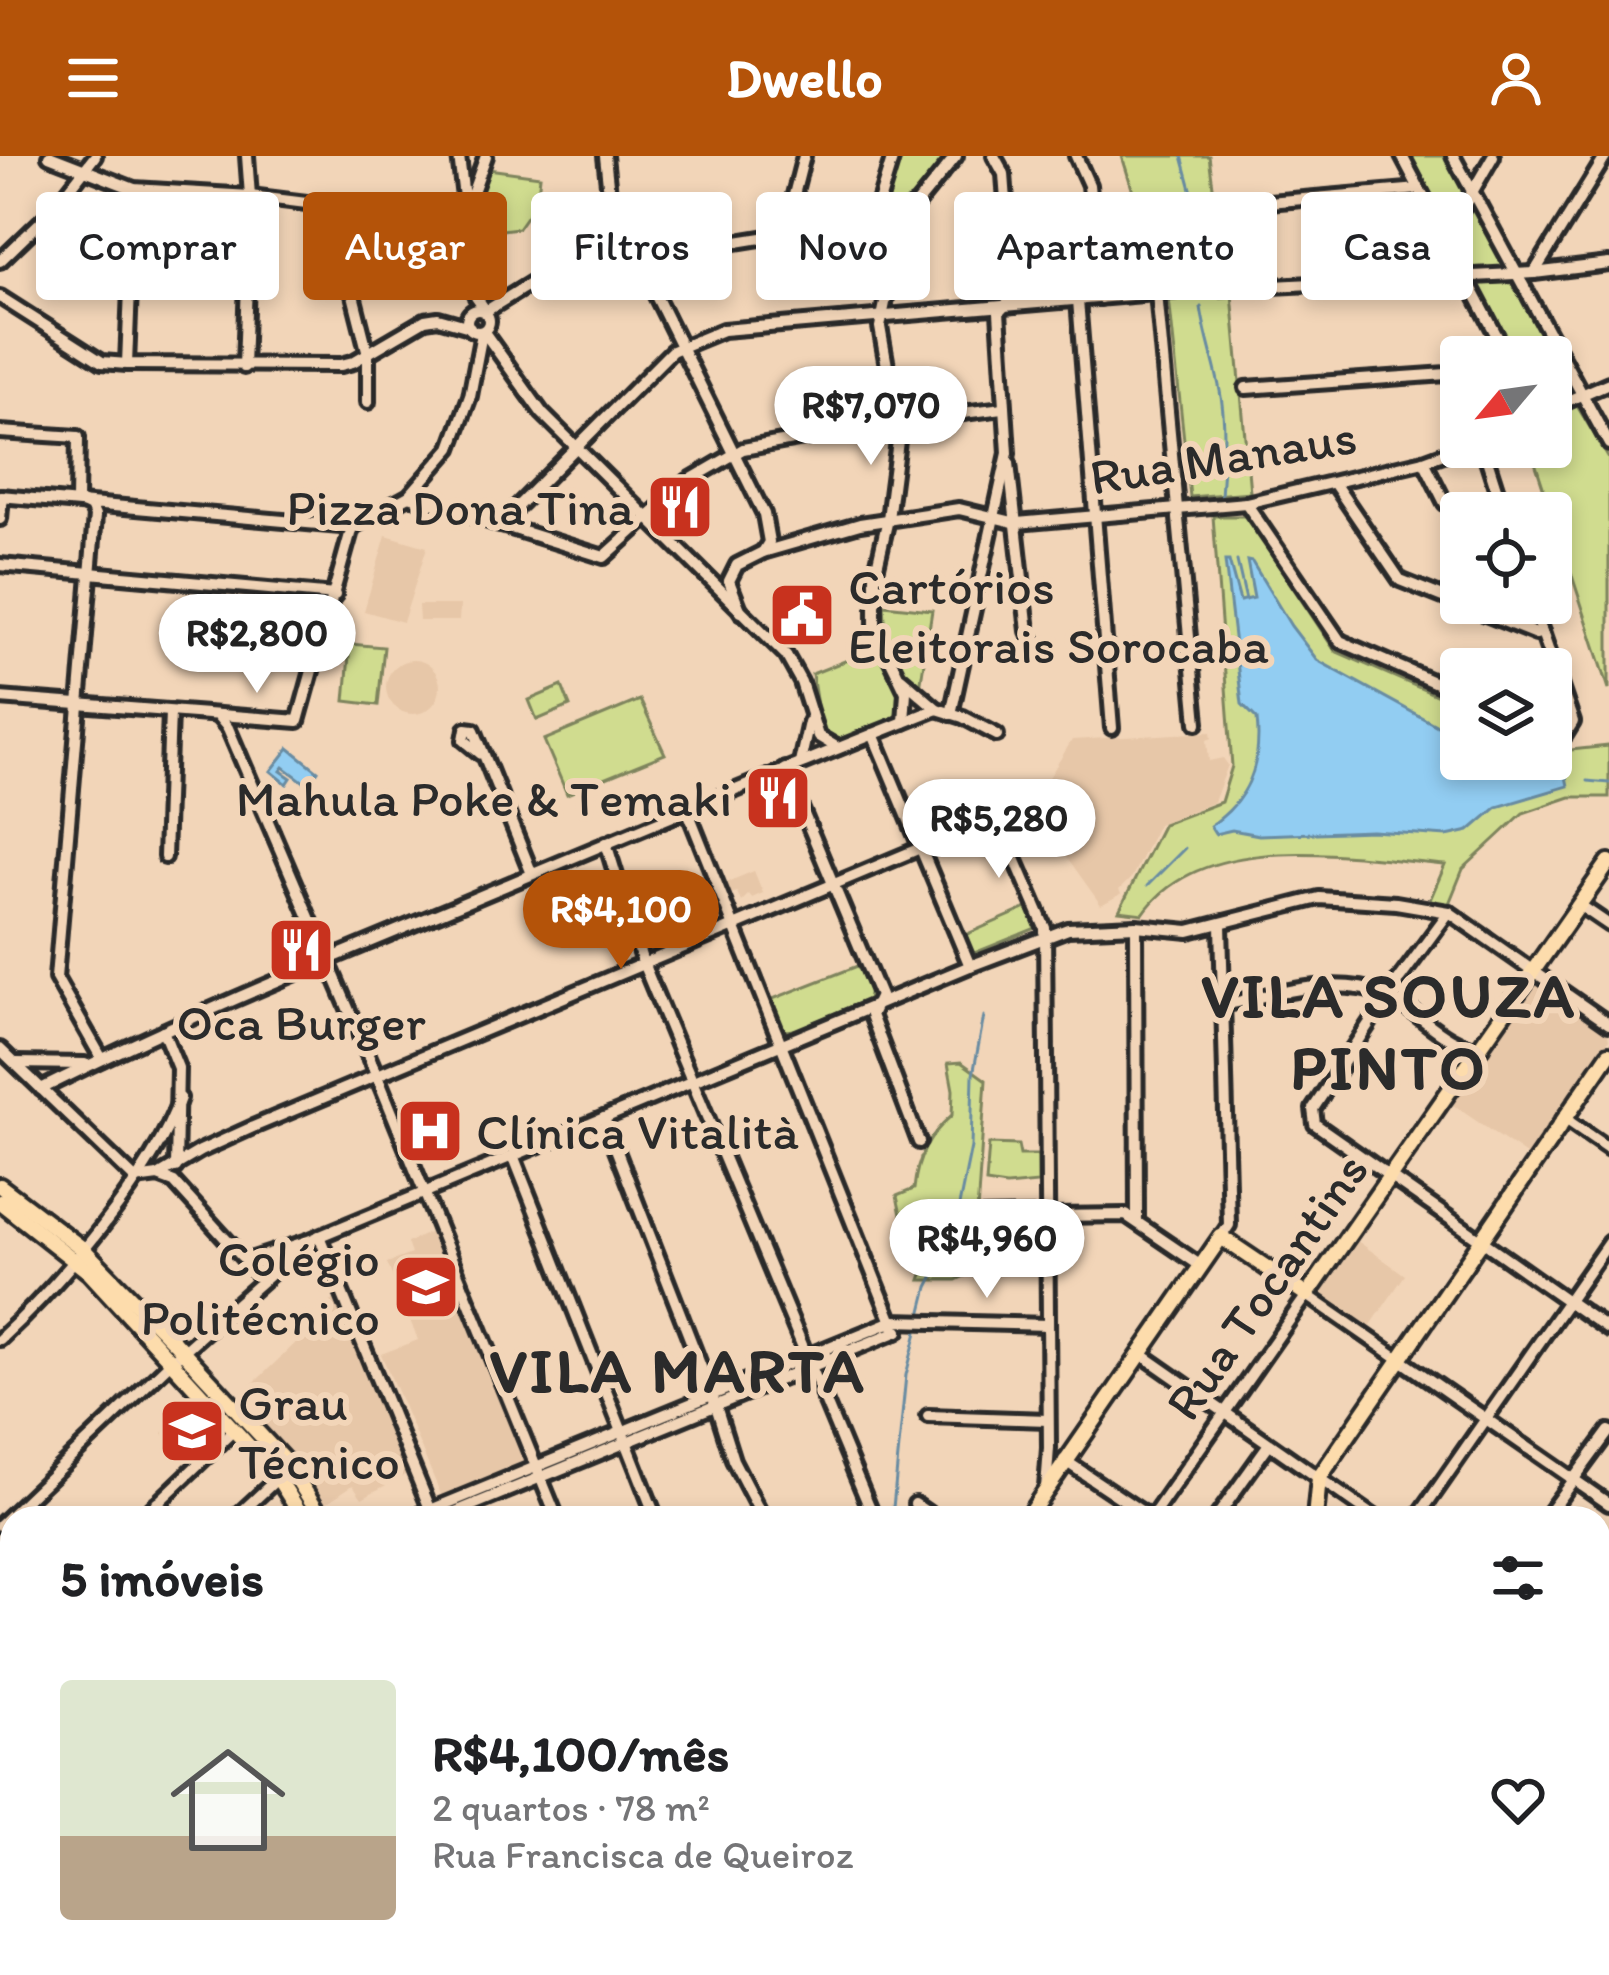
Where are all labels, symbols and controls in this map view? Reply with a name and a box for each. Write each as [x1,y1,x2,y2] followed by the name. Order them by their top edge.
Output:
[60,45,126,111] icon: menu
[1483,45,1549,111] icon: person
[726,46,883,111] text: Dwello
[36,192,279,300] chip: Comprar
[303,192,507,300] chip: Alugar
[531,192,732,300] chip: Filtros
[756,192,930,300] chip: Novo
[954,192,1277,300] chip: Apartamento
[1301,192,1473,300] chip: Casa
[1440,336,1572,468] north arrow
[1440,336,1572,780] map controls
[760,366,982,468] pin: R$7,070
[801,381,941,428] text: R$7,070
[1085,405,1361,508] street label: Rua Manaus
[645,472,715,542] restaurant icon: Pizza Dona Tina
[286,477,634,538] place label: Pizza Dona Tina
[1440,492,1572,624] button: locate
[848,556,1269,676] place label: Cartórios Eleitorais Sorocaba
[767,580,837,650] public building icon: Cartórios Eleitorais Sorocaba
[146,594,368,696] pin: R$2,800
[186,609,328,656] text: R$2,800
[1440,648,1572,780] button: layers
[743,763,813,833] restaurant icon: Mahula Poke & Temaki
[236,768,732,829] place label: Mahula Poke & Temaki
[888,779,1110,881] pin: R$5,280
[930,794,1068,841] text: R$5,280
[510,870,732,972] pin: R$4,100
[550,885,692,932] text: R$4,100
[266,915,336,985] restaurant icon: Oca Burger
[1201,957,1577,1105] district label: VILA SOUZA PINTO
[176,992,426,1053] place label: Oca Burger
[395,1096,465,1166] hospital icon: Clínica Vitalità
[476,1101,799,1162] place label: Clínica Vitalità
[1152,1141,1381,1431] street label: Rua Tocantins
[876,1199,1098,1301] pin: R$4,960
[916,1214,1058,1261] text: R$4,960
[140,1228,380,1348] place label: Colégio Politécnico
[391,1252,461,1322] school or university icon: Colégio Politécnico
[489,1332,867,1408] district label: VILA MARTA
[238,1372,400,1492] place label: Grau Técnico
[157,1396,227,1466] school or university icon: Grau Técnico
[1485,1545,1551,1611] icon: filters
[60,1548,264,1609] text: 5 imóveis
[432,1723,729,1784] text: R$4,100/mês
[156,1728,300,1872] icon: home
[1485,1767,1551,1833] icon: heart
[432,1784,710,1831] text: 2 quartos · 78 m²
[432,1831,853,1878] text: Rua Francisca de Queiroz

